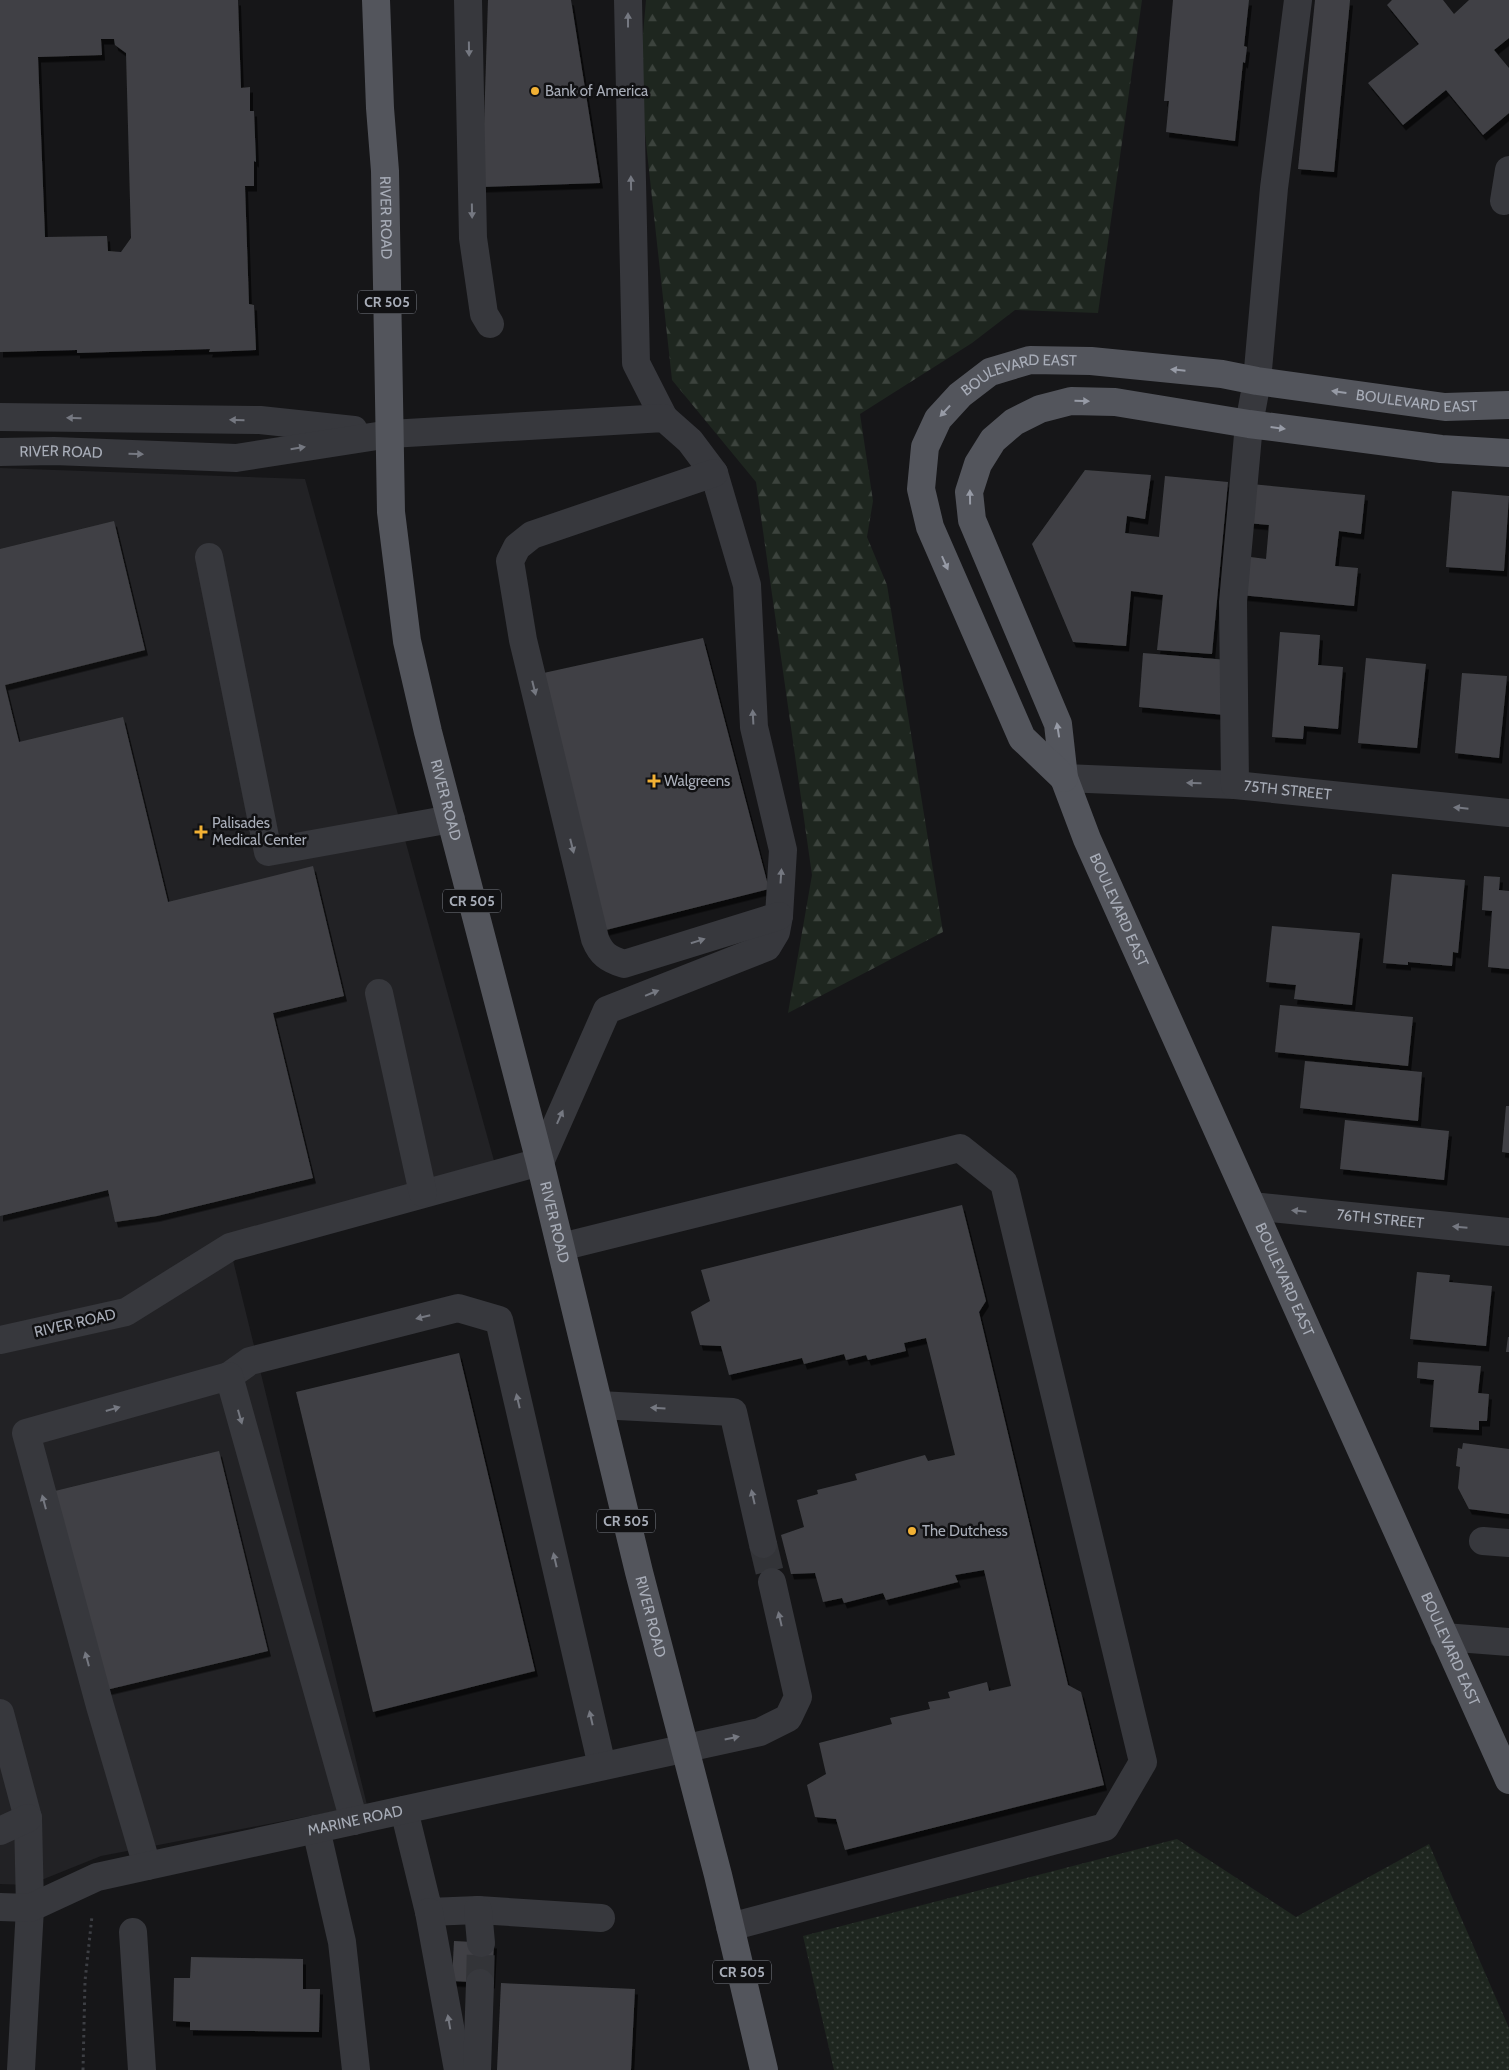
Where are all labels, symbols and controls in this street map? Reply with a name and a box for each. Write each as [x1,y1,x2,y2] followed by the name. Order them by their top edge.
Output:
[624,12,632,28] one-way arrow
[465,41,473,57] one-way arrow
[545,82,649,100] place label: Bank of America
[529,85,541,97] marker: Bank of America
[627,175,635,191] one-way arrow
[376,176,396,260] street label: RIVER ROAD
[468,203,476,219] one-way arrow
[358,290,416,314] road number: CR 505
[958,351,1077,400] street label: BOULEVARD EAST
[1170,365,1186,373] one-way arrow
[1355,386,1478,416] street label: BOULEVARD EAST
[1330,388,1346,396] one-way arrow
[1074,398,1090,406] one-way arrow
[939,404,951,416] one-way arrow
[66,414,82,422] one-way arrow
[229,415,245,423] one-way arrow
[1270,424,1286,432] one-way arrow
[19,442,103,462] street label: RIVER ROAD
[290,444,306,452] one-way arrow
[128,451,144,459] one-way arrow
[966,489,974,505] one-way arrow
[942,556,950,570] one-way arrow
[530,680,538,695] one-way arrow
[749,709,757,725] one-way arrow
[1054,721,1062,737] one-way arrow
[427,757,465,843] street label: RIVER ROAD
[664,772,730,790] place label: Walgreens
[648,775,660,787] marker: Walgreens
[1243,777,1332,804] street label: 75TH STREET
[1186,779,1202,787] one-way arrow
[1452,804,1468,812] one-way arrow
[212,814,307,849] place label: Palisades Medical Center
[194,825,208,839] marker: Palisades Medical Center
[568,838,576,853] one-way arrow
[1086,851,1152,970] street label: BOULEVARD EAST
[778,868,786,884] one-way arrow
[443,889,501,912] road number: CR 505
[691,937,706,944] one-way arrow
[645,988,659,996] one-way arrow
[556,1110,564,1124] one-way arrow
[536,1180,573,1265] street label: RIVER ROAD
[1336,1206,1425,1232] street label: 76TH STREET
[1290,1207,1306,1215] one-way arrow
[1251,1220,1318,1339] street label: BOULEVARD EAST
[1452,1223,1468,1231] one-way arrow
[32,1305,118,1341] street label: RIVER ROAD
[415,1313,430,1321] one-way arrow
[514,1394,522,1409] one-way arrow
[106,1404,121,1412] one-way arrow
[649,1404,665,1412] one-way arrow
[237,1410,245,1425] one-way arrow
[749,1489,757,1504] one-way arrow
[40,1495,48,1510] one-way arrow
[597,1510,655,1532] road number: CR 505
[922,1522,1008,1540] place label: The Dutchess
[906,1525,918,1537] marker: The Dutchess
[551,1552,559,1567] one-way arrow
[631,1574,670,1659] street label: RIVER ROAD
[1417,1590,1484,1709] street label: BOULEVARD EAST
[776,1612,784,1627] one-way arrow
[82,1651,90,1666] one-way arrow
[587,1711,595,1726] one-way arrow
[725,1734,740,1742] one-way arrow
[306,1801,405,1840] street label: MARINE ROAD
[713,1960,771,1984] road number: CR 505
[444,2014,452,2030] one-way arrow

